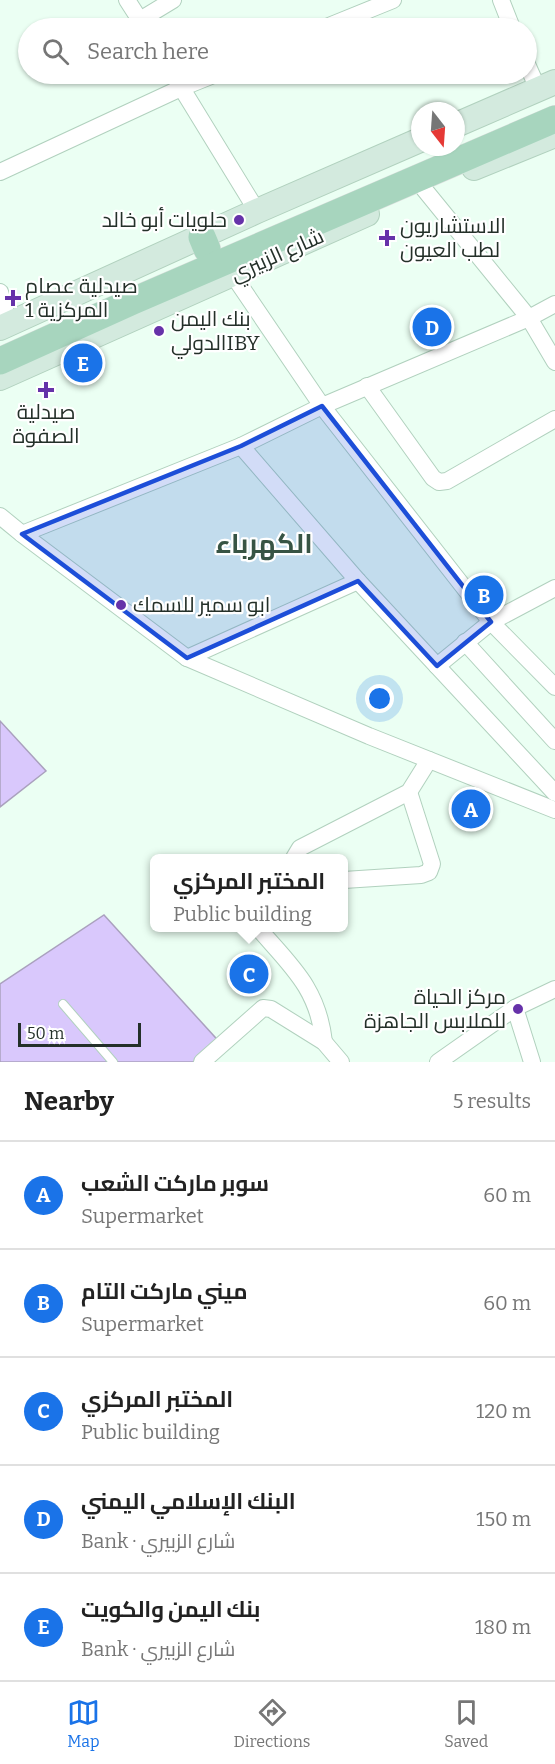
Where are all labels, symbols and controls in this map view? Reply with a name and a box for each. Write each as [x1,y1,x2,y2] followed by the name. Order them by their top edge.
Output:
[18,18,537,84] search box
[39,35,72,68] icon: search
[87,38,209,65] text: Search here
[411,102,465,156] north arrow
[102,207,227,233] place label: حلويات أبو خالد
[232,213,246,227] marker: حلويات أبو خالد
[400,213,506,263] place label: الاستشاريون لطب العيون
[226,223,329,290] street label: شارع الزبيري
[378,229,396,247] marker: الاستشاريون لطب العيون
[25,273,138,323] place label: صيدلية عصام المركزية 1
[6,291,20,305] marker: صيدلية عصام المركزية 1
[412,304,452,350] pin: D
[171,306,260,359] place label: بنك اليمن الدوليIBY
[152,324,166,338] marker: بنك اليمن الدوليIBY
[64,340,103,386] pin: E
[39,383,53,397] marker: صيدلية الصفوة
[12,399,80,449] place label: صيدلية الصفوة
[215,528,313,561] district label: الكهرباء
[464,572,504,618] pin: B
[133,592,270,618] place label: ابو سمير للسمك
[114,598,128,612] marker: ابو سمير للسمك
[365,684,394,713] your location
[452,786,490,832] pin: A
[150,854,348,932] popup
[173,868,325,895] text: المختبر المركزي
[173,902,312,926] text: Public building
[230,952,268,996] pin: C
[364,984,506,1034] place label: مركز الحياة للملابس الجاهزة
[511,1002,525,1016] marker: مركز الحياة للملابس الجاهزة
[18,1020,141,1048] scale bar
[27,1024,64,1043] text: 50 m
[24,1086,114,1117] text: Nearby
[453,1089,531,1113] text: 5 results
[81,1170,269,1197] text: سوبر ماركت الشعب
[36,1183,51,1207] text: A
[483,1183,531,1207] text: 60 m
[81,1204,204,1228] text: Supermarket
[81,1278,248,1305] text: ميني ماركت التام
[37,1291,50,1315] text: B
[483,1291,531,1315] text: 60 m
[81,1312,204,1336] text: Supermarket
[81,1386,233,1413] text: المختبر المركزي
[37,1399,50,1423] text: C
[476,1399,531,1423] text: 120 m
[81,1420,220,1444] text: Public building
[81,1488,296,1515] text: البنك الإسلامي اليمني
[36,1507,51,1531] text: D
[476,1507,531,1531] text: 150 m
[81,1529,235,1553] text: Bank · شارع الزبيري
[81,1596,260,1623] text: بنك اليمن والكويت
[37,1615,50,1639] text: E
[475,1615,531,1639] text: 180 m
[81,1637,235,1661] text: Bank · شارع الزبيري
[67,1696,100,1751] tab: Map
[234,1696,311,1751] tab: Directions
[444,1696,488,1751] tab: Saved

